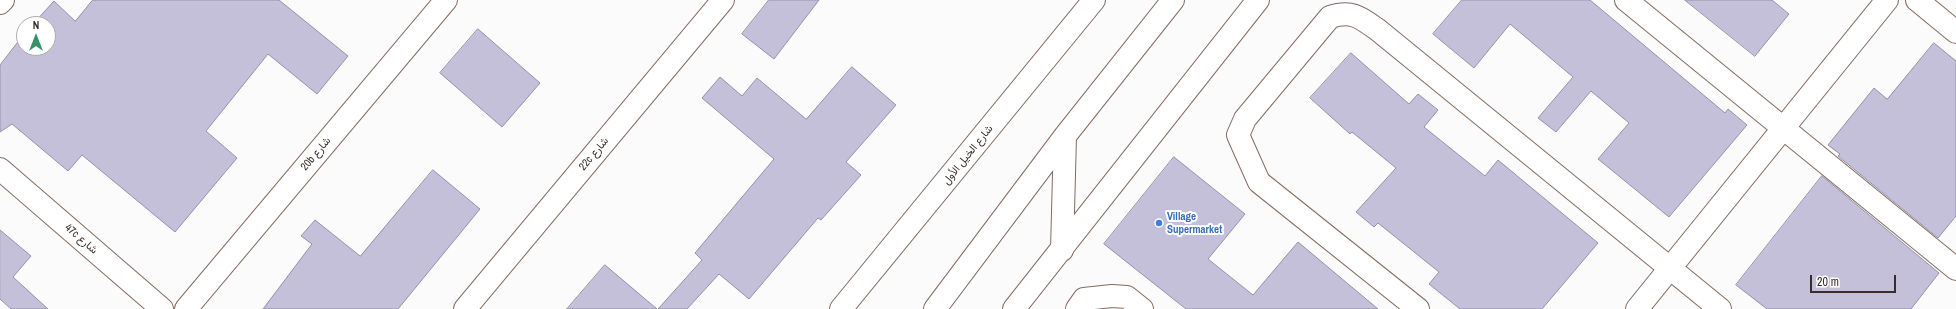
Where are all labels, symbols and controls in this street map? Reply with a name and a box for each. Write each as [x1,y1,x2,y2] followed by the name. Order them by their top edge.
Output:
[16,16,56,56] north arrow
[33,18,39,32] text: N
[940,123,996,187] street label: شارع الخيل الأول
[298,135,334,173] street label: 20b شارع
[576,135,612,173] street label: 22c شارع
[1167,210,1222,236] place label: Village Supermarket
[1154,218,1164,228] marker: Village Supermarket
[62,221,100,257] street label: 47c شارع
[1812,267,1898,293] scale bar
[1817,274,1839,290] text: 20 m

